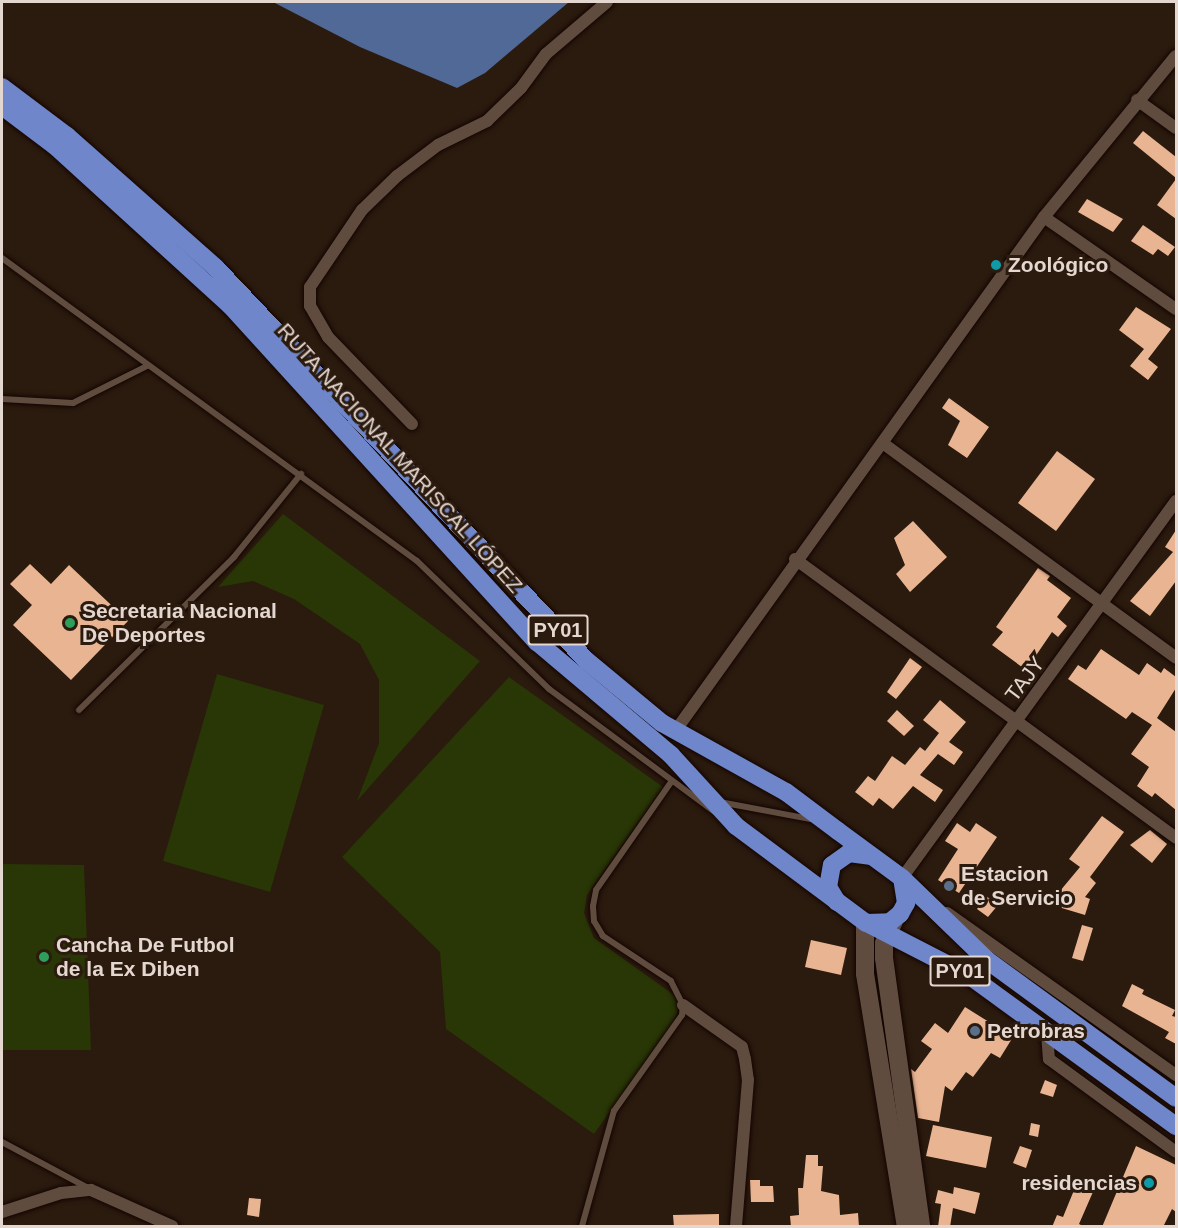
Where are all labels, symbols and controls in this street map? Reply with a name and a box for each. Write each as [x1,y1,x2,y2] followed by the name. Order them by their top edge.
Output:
[1008,252,1108,278] place label: Zoológico
[989,258,1003,272] marker: Zoológico
[271,317,529,599] street label: RUTA NACIONAL MARISCAL LÓPEZ
[82,598,277,648] place label: Secretaria Nacional De Deportes
[526,613,590,647] road number: PY01
[63,616,77,630] marker: Secretaria Nacional De Deportes
[1000,652,1050,706] street label: TAJY
[961,861,1073,911] place label: Estacion de Servicio
[942,879,956,893] marker: Estacion de Servicio
[56,932,235,982] place label: Cancha De Futbol de la Ex Diben
[37,950,51,964] marker: Cancha De Futbol de la Ex Diben
[928,954,992,988] road number: PY01
[987,1018,1085,1044] place label: Petrobras
[968,1024,982,1038] marker: Petrobras
[1021,1170,1137,1196] place label: residencias
[1142,1176,1156,1190] marker: residencias

